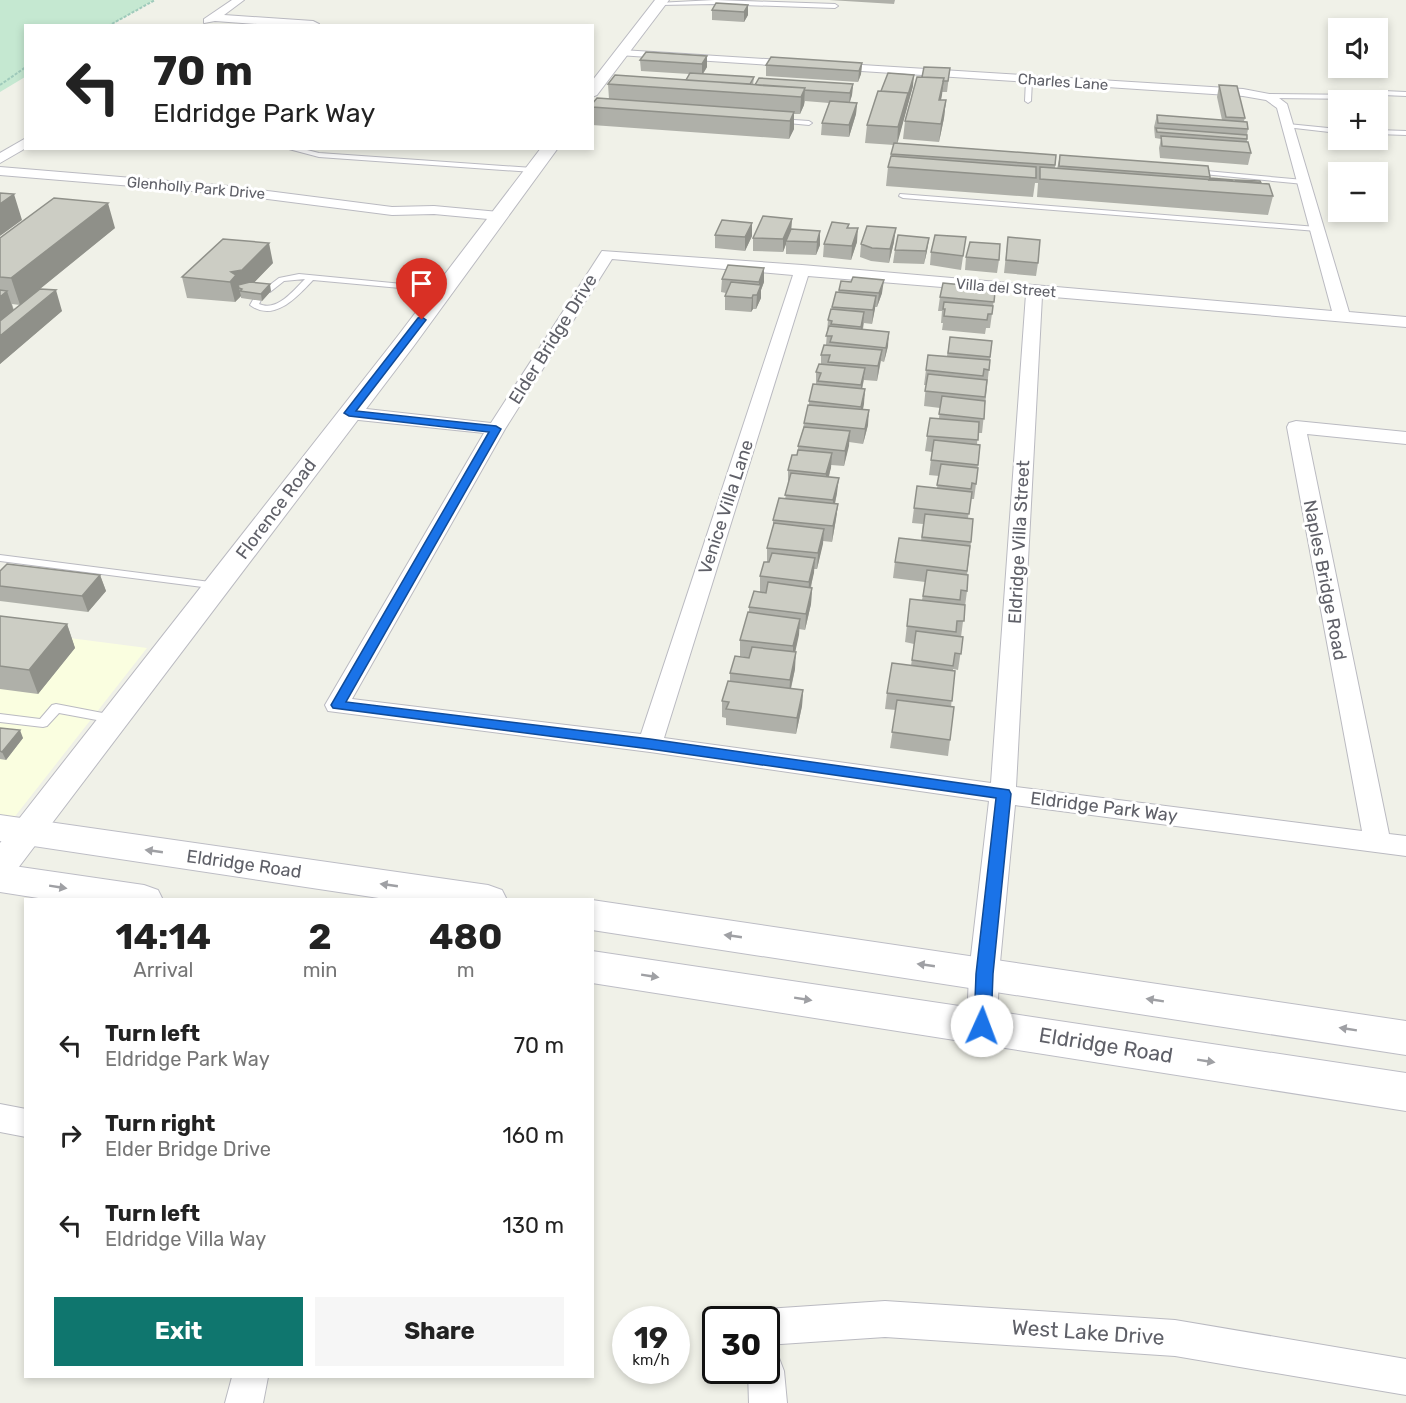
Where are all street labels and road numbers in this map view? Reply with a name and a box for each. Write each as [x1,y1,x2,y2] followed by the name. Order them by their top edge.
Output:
[1017,70,1109,94] street label: Charles Lane
[126,173,266,203] street label: Glenholly Park Drive
[504,270,602,408] street label: Elder Bridge Drive
[955,275,1057,301] street label: Villa del Street
[694,437,758,577] street label: Venice Villa Lane
[231,454,321,564] street label: Florence Road
[1004,460,1034,624] street label: Eldridge Villa Street
[1299,498,1351,662] street label: Naples Bridge Road
[1029,787,1179,827] street label: Eldridge Park Way
[185,845,303,883] street label: Eldridge Road
[1037,1022,1175,1068] street label: Eldridge Road
[1011,1314,1165,1350] street label: West Lake Drive

